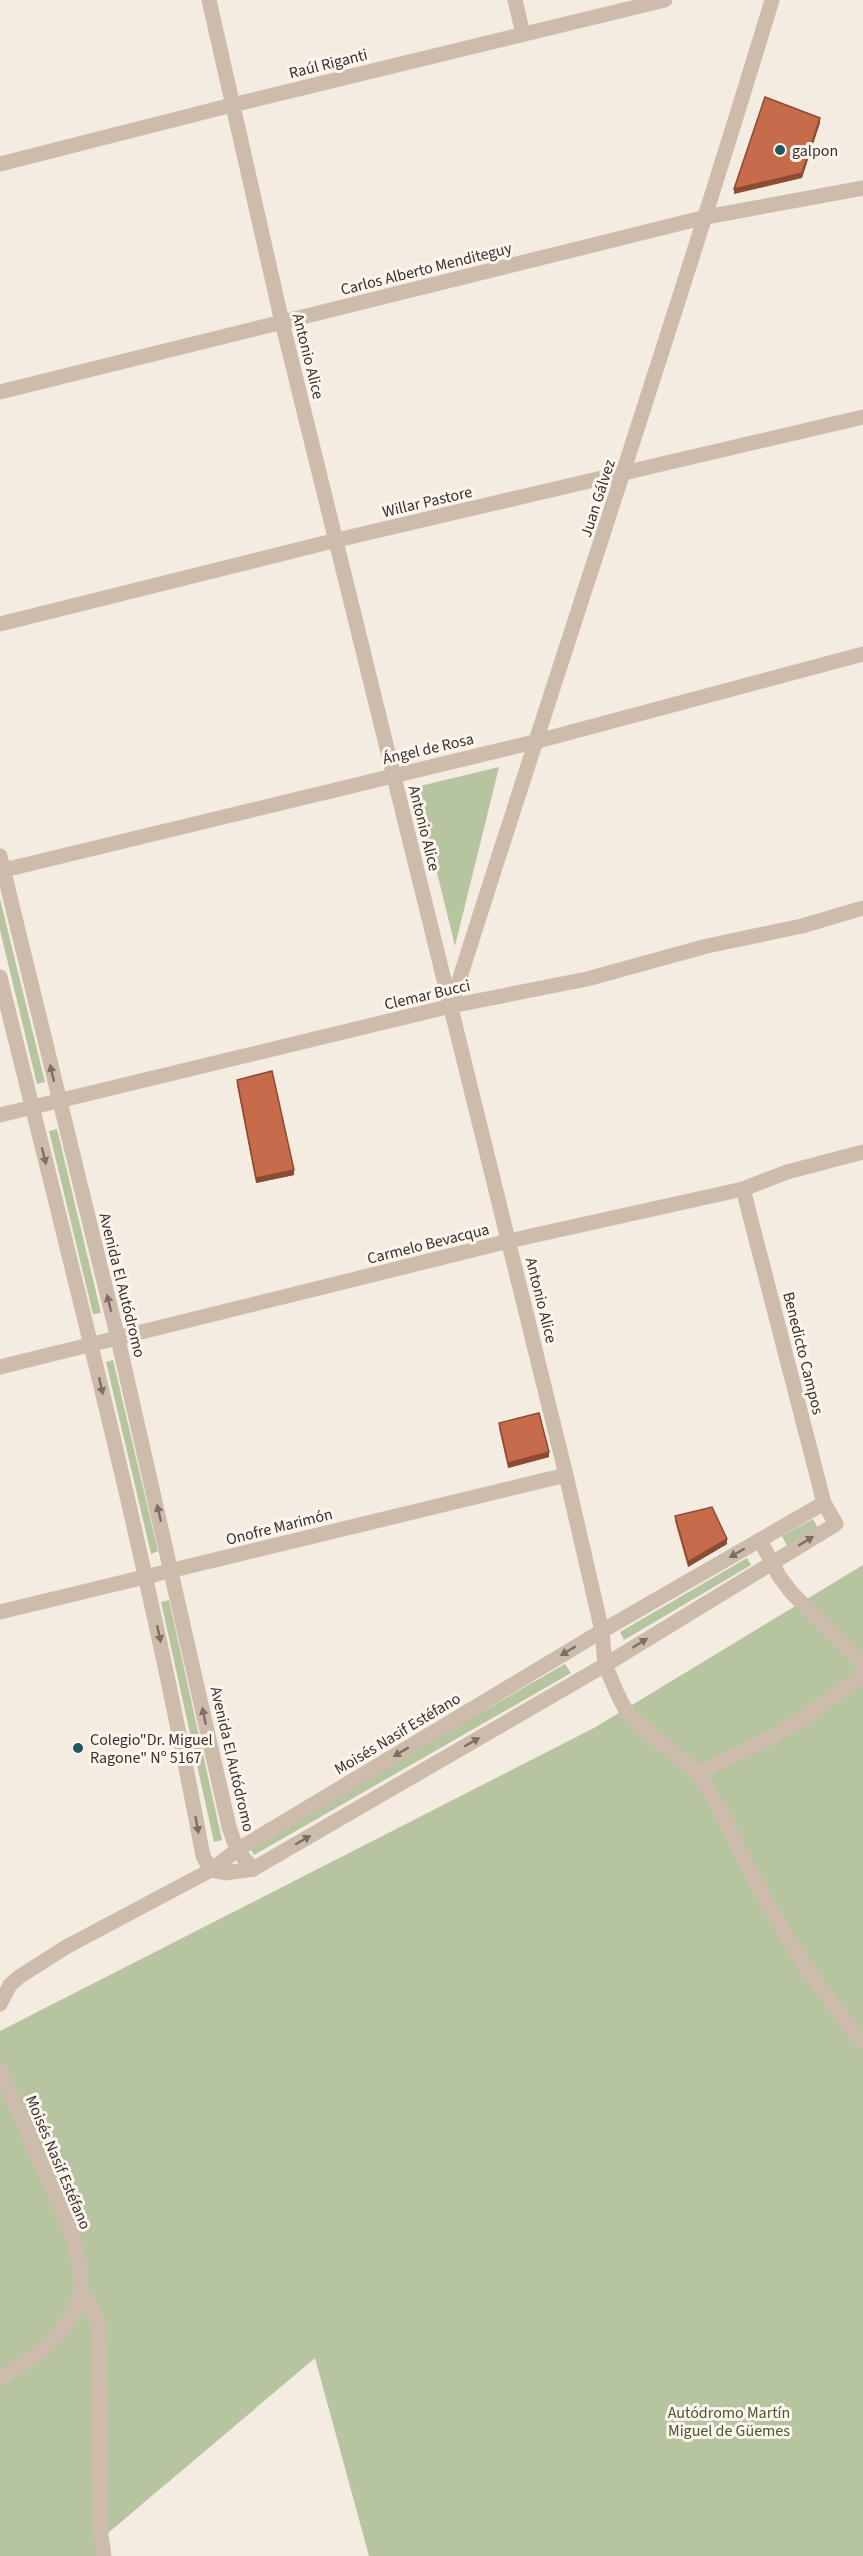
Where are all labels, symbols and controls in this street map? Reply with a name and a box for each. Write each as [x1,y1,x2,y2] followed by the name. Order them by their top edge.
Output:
[287,44,370,84] street label: Raúl Riganti
[792,140,838,162] place label: galpon
[773,143,787,157] marker: galpon
[338,237,515,301] street label: Carlos Alberto Menditeguy
[287,311,329,401] street label: Antonio Alice
[575,456,621,540] street label: Juan Gálvez
[380,481,474,523] street label: Willar Pastore
[380,728,476,770] street label: Ángel de Rosa
[403,783,445,873] street label: Antonio Alice
[382,974,472,1016] street label: Clemar Bucci
[47,1063,56,1082] one-way arrow
[40,1147,50,1165] one-way arrow
[93,1211,151,1360] street label: Avenida El Autódromo
[365,1218,492,1270] street label: Carmelo Bevacqua
[520,1255,562,1345] street label: Antonio Alice
[777,1290,829,1417] street label: Benedicto Campos
[103,1294,113,1312] one-way arrow
[96,1377,106,1395] one-way arrow
[224,1503,335,1551] street label: Onofre Marimón
[153,1504,163,1523] one-way arrow
[798,1536,814,1547] one-way arrow
[729,1548,745,1559] one-way arrow
[155,1625,164,1644] one-way arrow
[632,1638,648,1649] one-way arrow
[560,1646,576,1657] one-way arrow
[205,1684,259,1834] street label: Avenida El Autódromo
[330,1687,465,1780] street label: Moisés Nasif Estéfano
[199,1706,208,1725] one-way arrow
[90,1729,213,1769] place label: Colegio"Dr. Miguel Ragone" Nº 5167
[464,1737,480,1748] one-way arrow
[71,1741,85,1755] marker: Colegio"Dr. Miguel Ragone" Nº 5167
[393,1746,409,1757] one-way arrow
[193,1816,202,1835] one-way arrow
[295,1835,312,1845] one-way arrow
[20,2092,96,2233] street label: Moisés Nasif Estéfano
[668,2402,790,2442] park label: Autódromo Martín Miguel de Güemes

